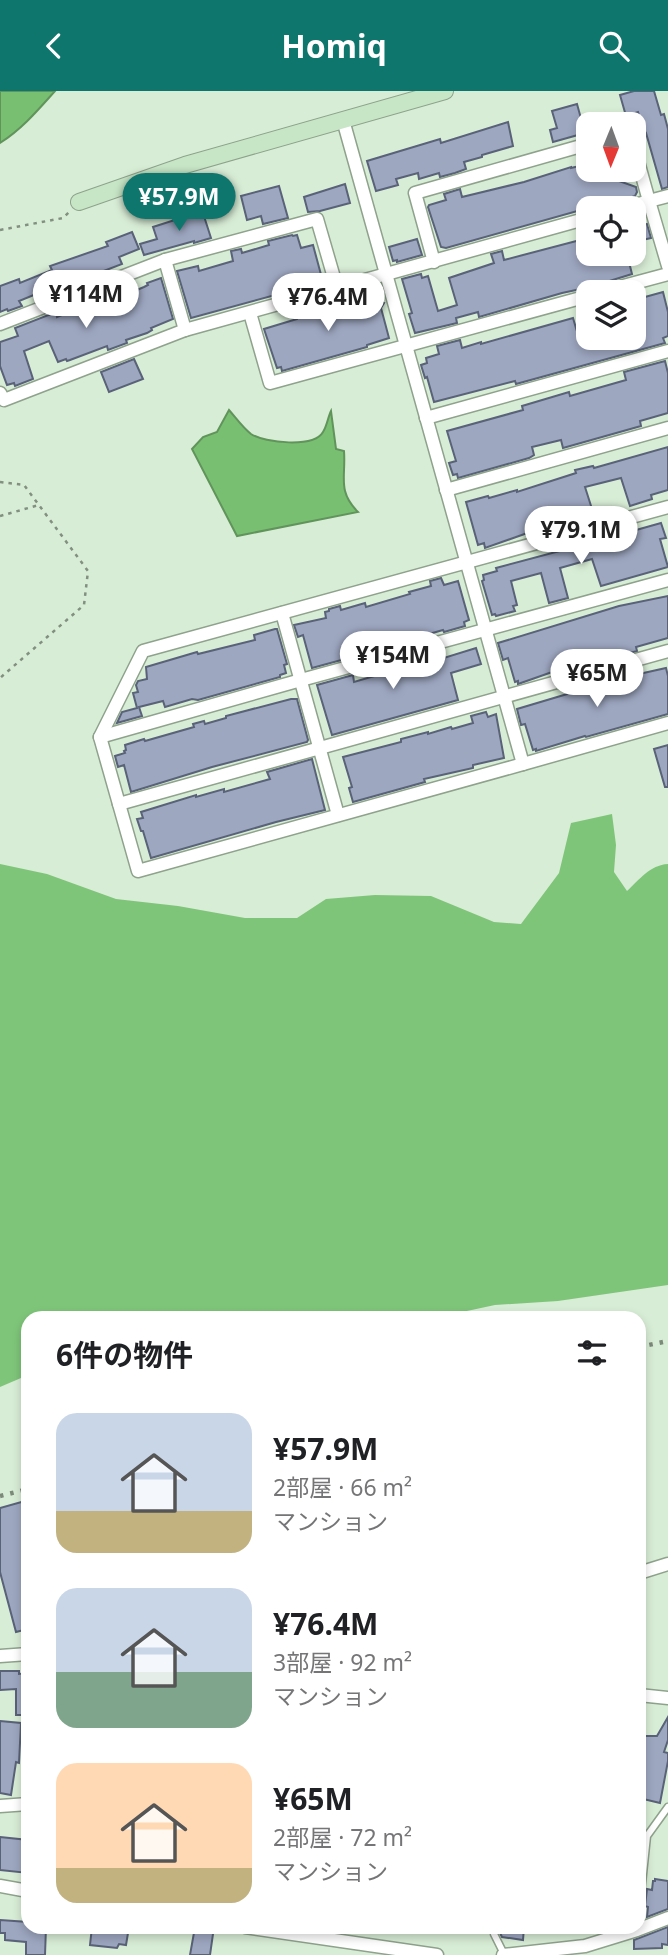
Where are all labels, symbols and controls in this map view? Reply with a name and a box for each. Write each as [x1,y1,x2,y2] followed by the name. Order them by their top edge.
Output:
[281,24,387,67] text: Homiq
[35,27,73,65] icon: back
[595,27,633,65] icon: search
[576,112,646,182] north arrow
[576,112,646,350] map controls
[122,173,236,233] pin: ¥57.9M
[139,180,219,212] text: ¥57.9M
[576,196,646,266] button: locate
[37,271,135,330] pin: ¥114M
[271,273,385,333] pin: ¥76.4M
[49,277,123,309] text: ¥114M
[288,280,368,312] text: ¥76.4M
[576,280,646,350] button: layers
[524,507,638,566] pin: ¥79.1M
[541,513,621,545] text: ¥79.1M
[344,631,442,691] pin: ¥154M
[356,638,430,670] text: ¥154M
[556,649,638,709] pin: ¥65M
[566,656,628,688] text: ¥65M
[56,1334,193,1375] text: 6件の物件
[573,1334,611,1372] icon: filters
[273,1428,378,1469] text: ¥57.9M
[112,1441,196,1525] icon: home
[273,1471,412,1503] text: 2部屋 · 66 m²
[273,1505,388,1537] text: マンション
[273,1603,378,1644] text: ¥76.4M
[112,1616,196,1700] icon: home
[273,1646,412,1678] text: 3部屋 · 92 m²
[273,1680,388,1712] text: マンション
[273,1778,353,1819] text: ¥65M
[112,1791,196,1875] icon: home
[273,1821,412,1853] text: 2部屋 · 72 m²
[273,1855,388,1887] text: マンション

